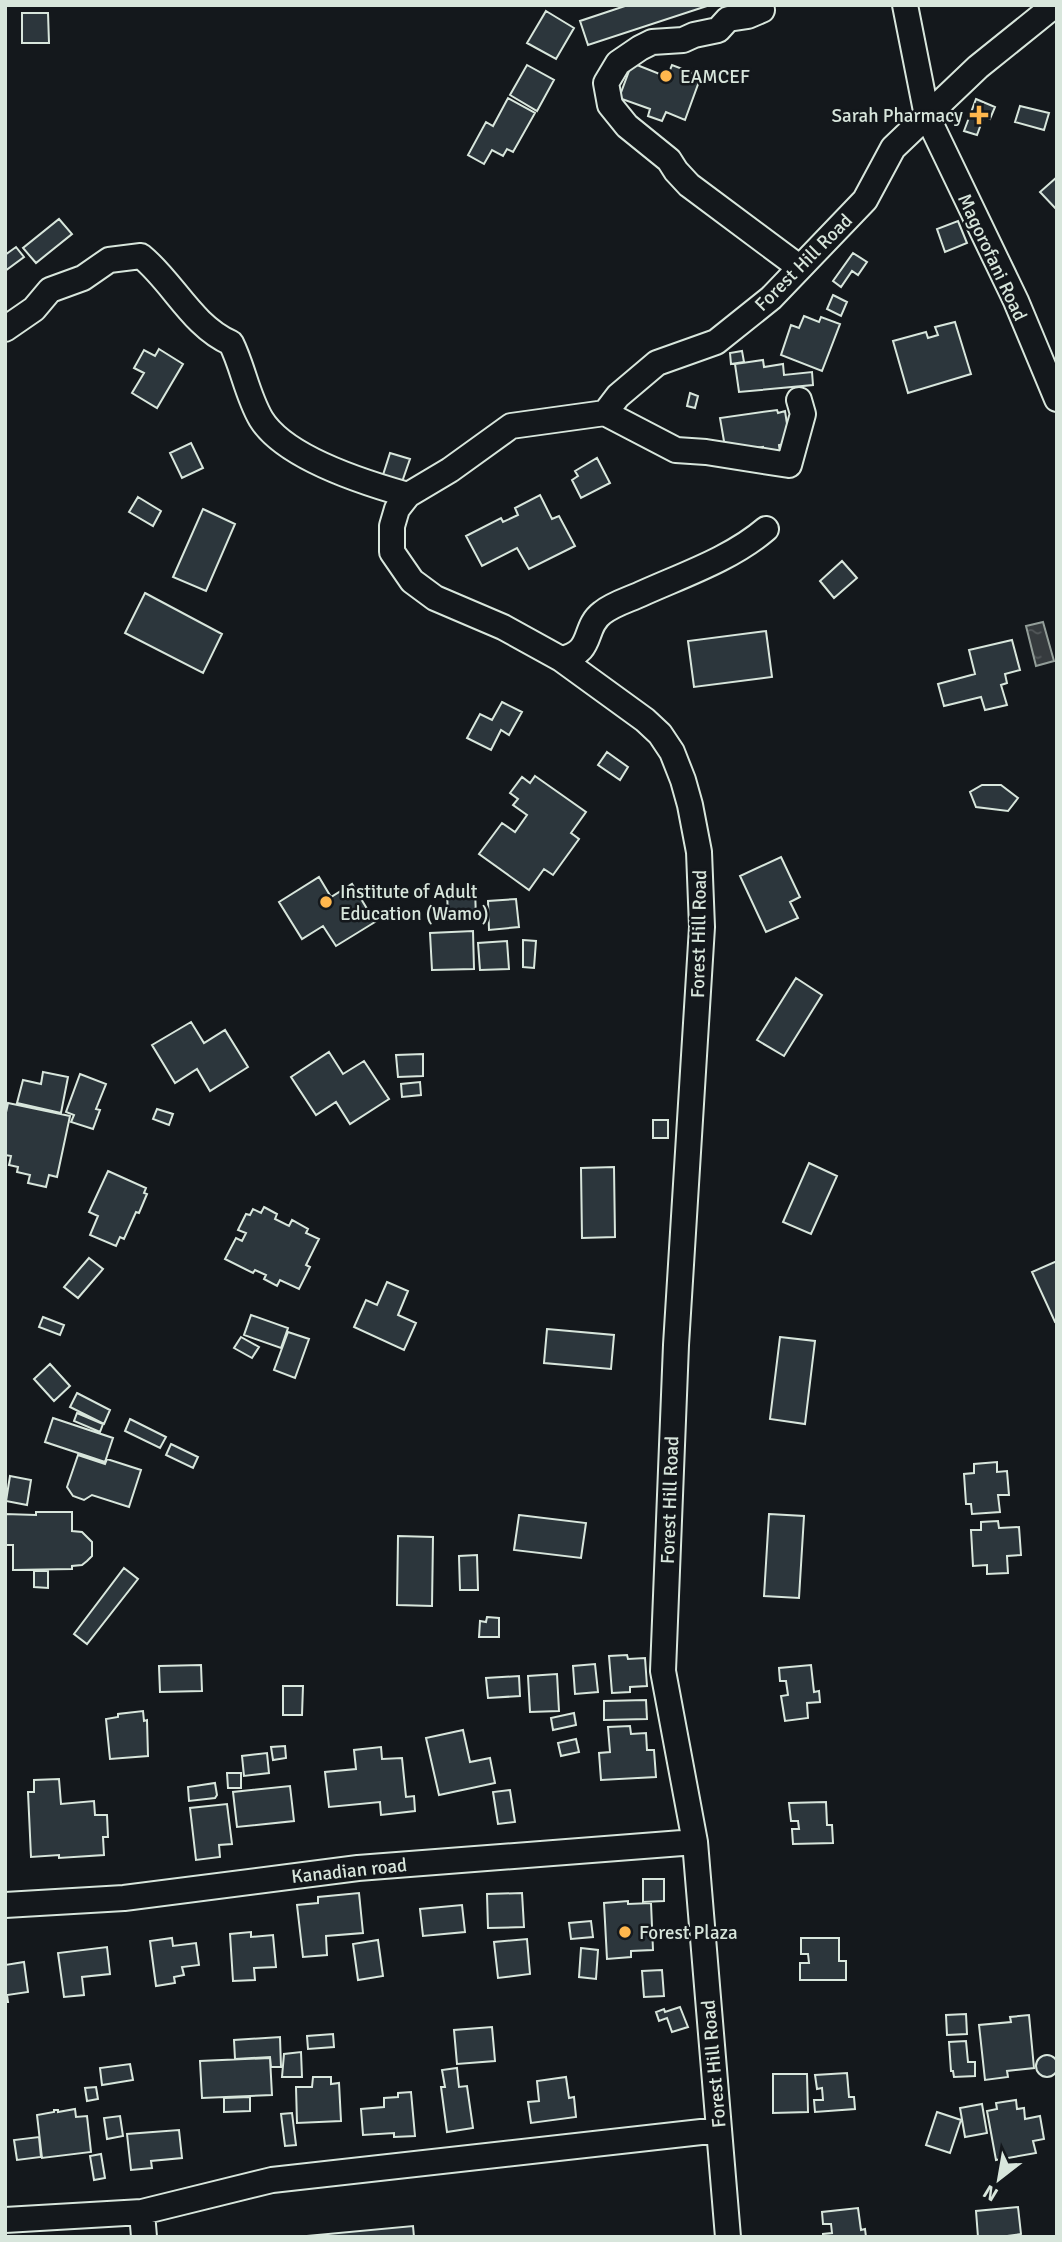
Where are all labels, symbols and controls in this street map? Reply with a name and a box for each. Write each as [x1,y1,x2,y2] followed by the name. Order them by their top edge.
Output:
[680,65,750,89] place label: EAMCEF
[658,68,674,84] marker: EAMCEF
[832,104,963,128] place label: Sarah Pharmacy
[969,105,989,125] marker: Sarah Pharmacy
[952,190,1032,325] street label: Magorofani Road
[750,209,858,317] street label: Forest Hill Road
[686,870,712,998] street label: Forest Hill Road
[340,880,488,926] place label: Institute of Adult Education (Wamo)
[318,894,334,910] marker: Institute of Adult Education (Wamo)
[656,1436,684,1565] street label: Forest Hill Road
[290,1853,408,1889] street label: Kanadian road
[639,1921,738,1945] place label: Forest Plaza
[617,1924,633,1940] marker: Forest Plaza
[696,1999,732,2129] street label: Forest Hill Road
[964,2144,1034,2214] north arrow
[979,2179,1003,2206] text: N

